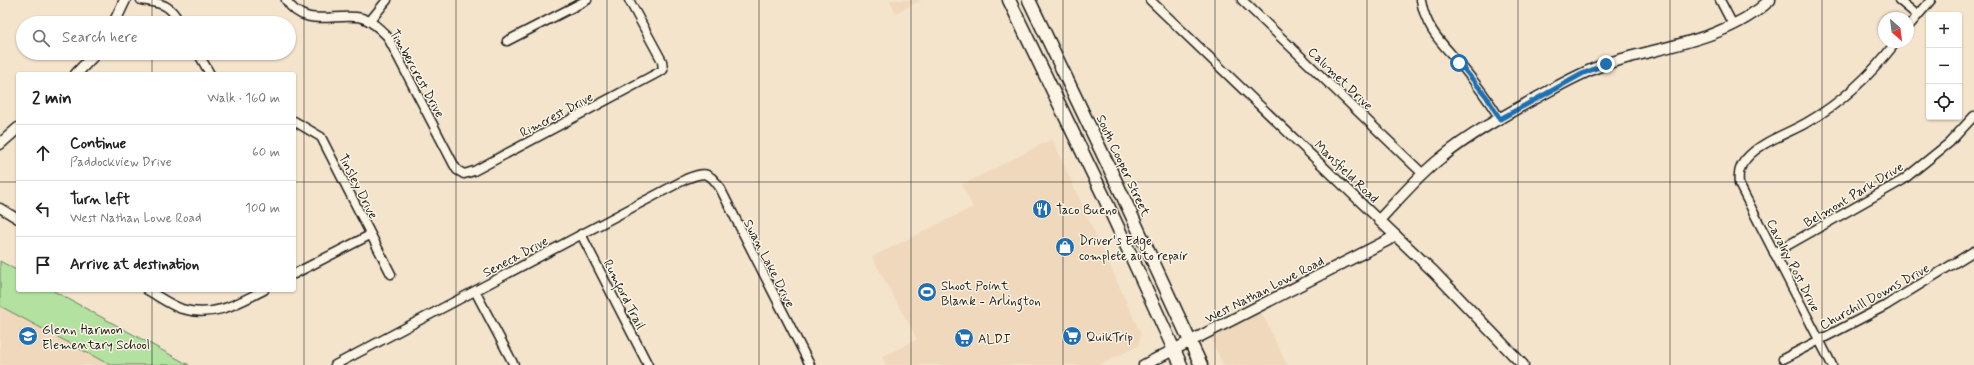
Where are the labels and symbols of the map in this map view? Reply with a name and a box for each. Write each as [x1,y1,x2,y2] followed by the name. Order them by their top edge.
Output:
[1878,12,1914,48] north arrow
[385,27,448,121] street label: Timbercrest Drive
[1304,44,1376,114] street label: Calumet Drive
[1450,54,1468,72] route start
[1597,55,1615,73] route end
[517,89,596,142] street label: Rimcrest Drive
[1092,112,1154,219] street label: South Cooper Street
[1310,137,1382,207] street label: Mansfield Road
[334,151,381,222] street label: Tinsley Drive
[1801,159,1907,232] street label: Belmont Park Drive
[1031,198,1053,220] restaurant icon: Taco Bueno
[1056,202,1117,219] place label: Taco Bueno
[1762,216,1823,315] street label: Cavalry Post Drive
[739,217,798,311] street label: Swan Lake Drive
[480,233,552,282] street label: Seneca Drive
[1079,233,1188,265] place label: Driver's Edge complete auto repair
[1054,236,1076,258] shop icon: Driver's Edge complete auto repair
[1202,253,1327,328] street label: West Nathan Lowe Road
[597,257,649,333] street label: Rumford Trail
[1817,260,1933,334] street label: Churchill Downs Drive
[941,278,1041,312] place label: Shoot Point Blank - Arlington
[916,281,938,303] sports icon: Shoot Point Blank - Arlington
[42,322,150,354] place label: Glenn Harmon Elementary School
[17,325,39,347] school or university icon: Glenn Harmon Elementary School
[1061,325,1083,347] supermarket icon: QuikTrip
[953,327,975,349] supermarket icon: ALDI
[1086,329,1133,346] place label: QuikTrip
[978,331,1011,348] place label: ALDI

